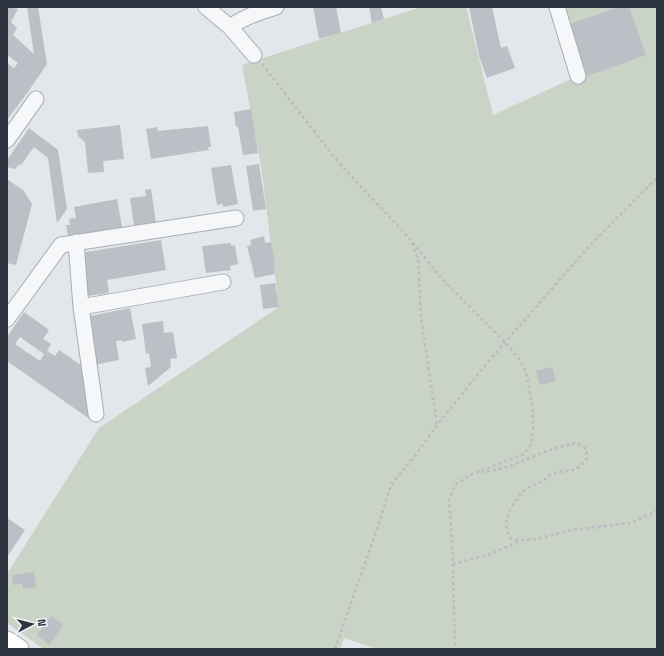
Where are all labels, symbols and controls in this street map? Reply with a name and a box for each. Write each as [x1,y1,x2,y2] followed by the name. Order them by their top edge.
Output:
[12,604,52,644] north arrow
[35,618,49,627] text: N

